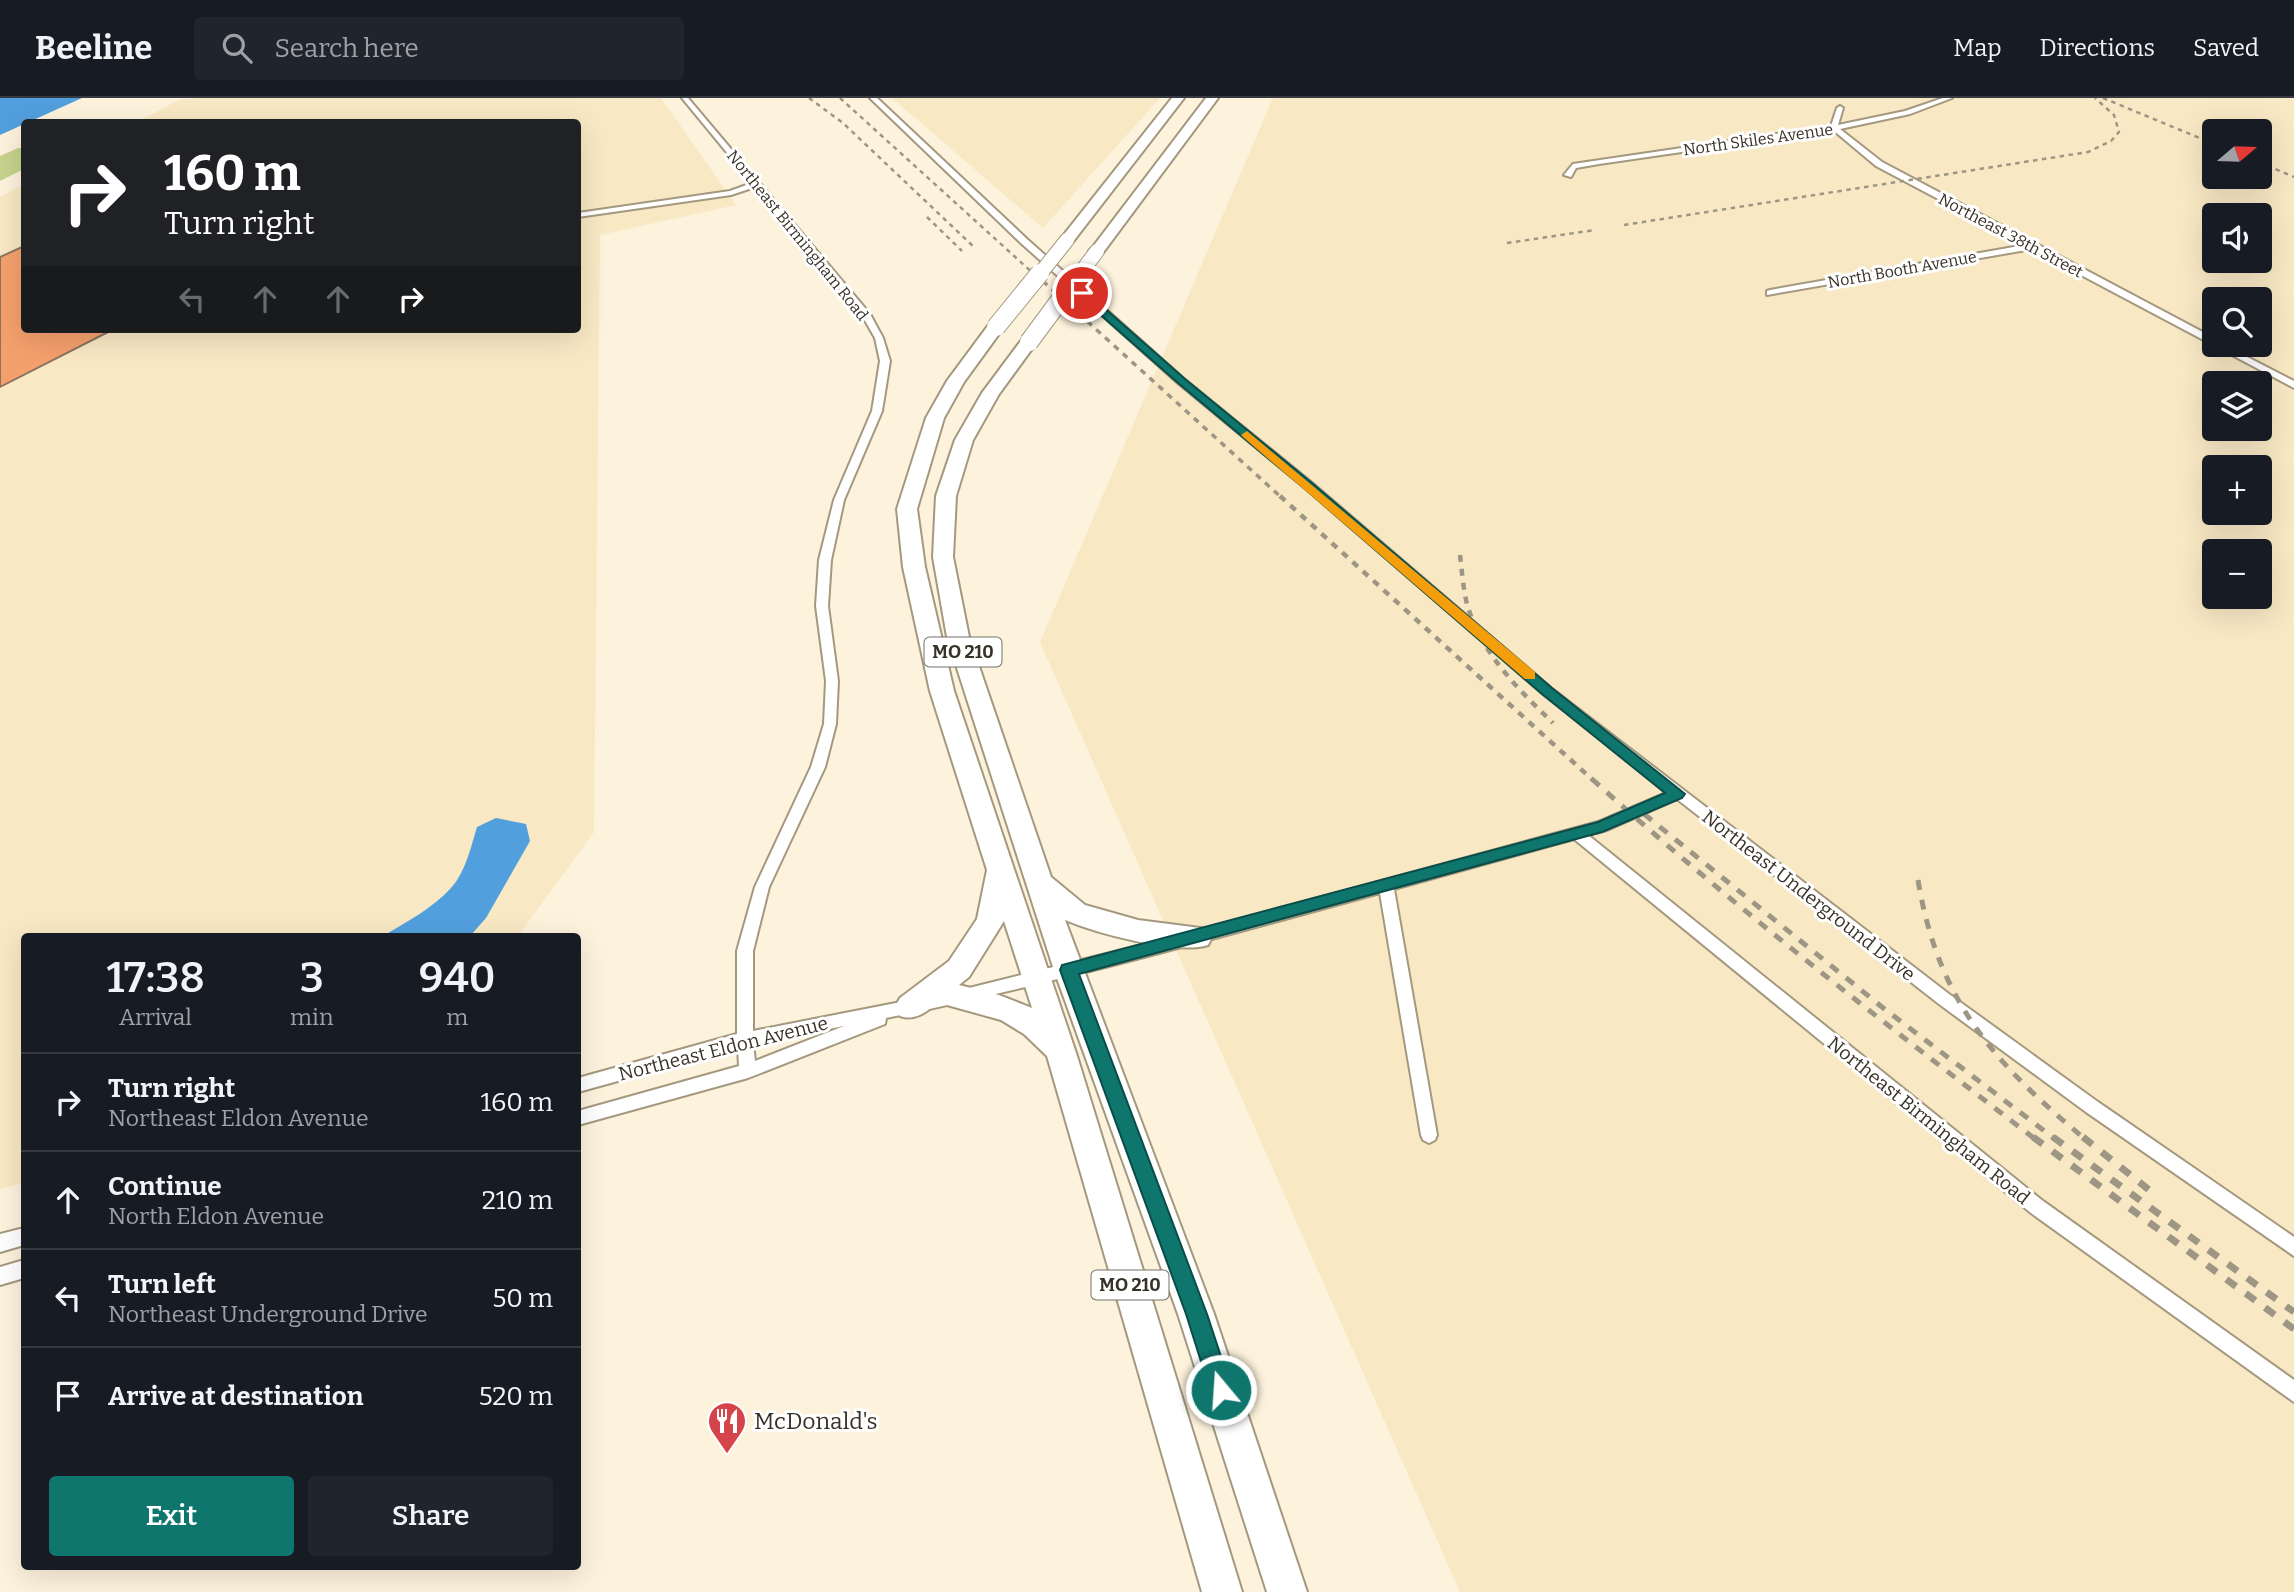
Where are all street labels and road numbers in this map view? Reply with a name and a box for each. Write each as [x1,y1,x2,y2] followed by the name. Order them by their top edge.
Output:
[1682,120,1834,159] street label: North Skiles Avenue
[723,146,873,325] street label: Northeast Birmingham Road
[1935,189,2086,282] street label: Northeast 38th Street
[1826,247,1978,292] street label: North Booth Avenue
[925,638,1002,666] road number: MO 210
[1698,805,1920,986] street label: Northeast Underground Drive
[616,1011,830,1086] street label: Northeast Eldon Avenue
[1823,1032,2035,1209] street label: Northeast Birmingham Road
[1092,1270,1168,1300] road number: MO 210

